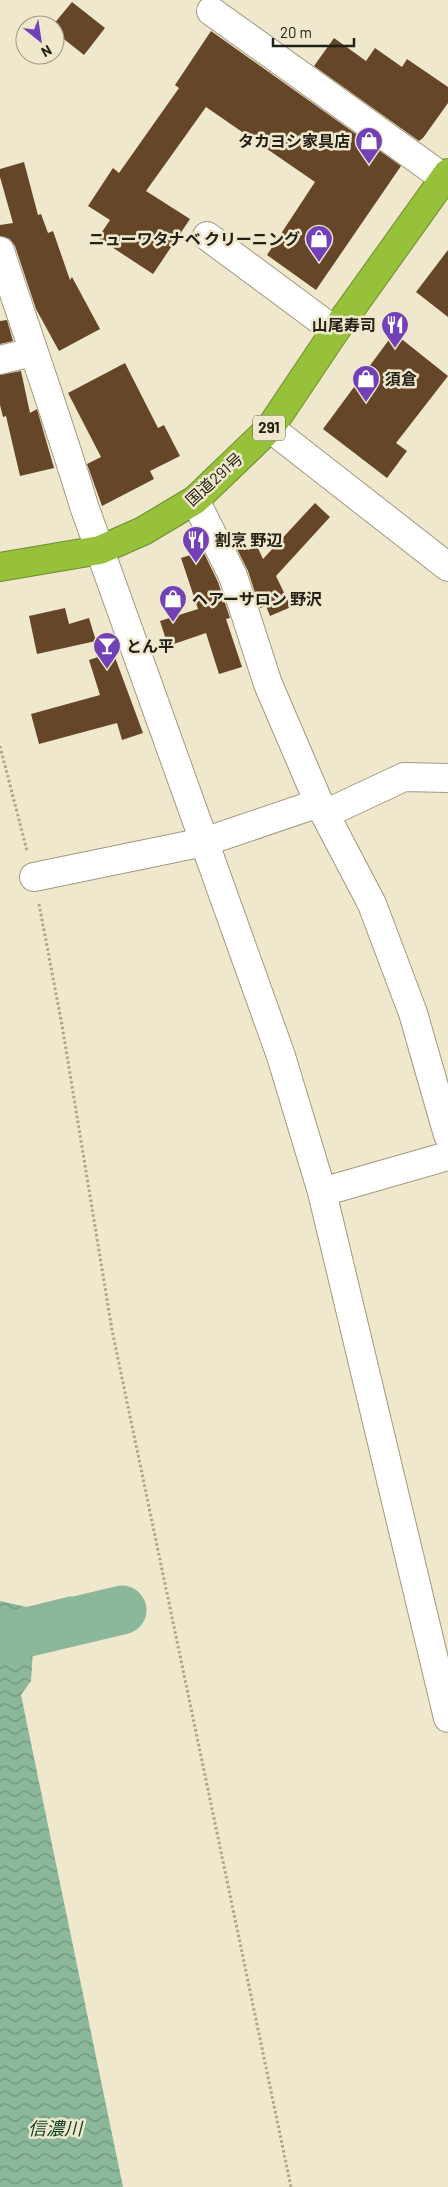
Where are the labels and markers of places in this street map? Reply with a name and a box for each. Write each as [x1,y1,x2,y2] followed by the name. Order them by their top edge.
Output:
[354,126,384,165] shop icon: タカヨシ家具店
[238,131,350,150] place label: タカヨシ家具店
[304,224,334,263] shop icon: ニューワタナベ クリーニング
[89,229,300,248] place label: ニューワタナベ クリーニング
[380,310,410,349] restaurant icon: 山尾寿司
[312,315,376,334] place label: 山尾寿司
[351,364,381,403] shop icon: 須倉
[385,369,417,388] place label: 須倉
[181,525,211,564] restaurant icon: 割烹 野辺
[215,530,283,549] place label: 割烹 野辺
[158,584,188,623] shop icon: ヘアーサロン 野沢
[192,589,322,608] place label: ヘアーサロン 野沢
[92,631,122,670] bar icon: とん平
[126,636,174,655] place label: とん平

